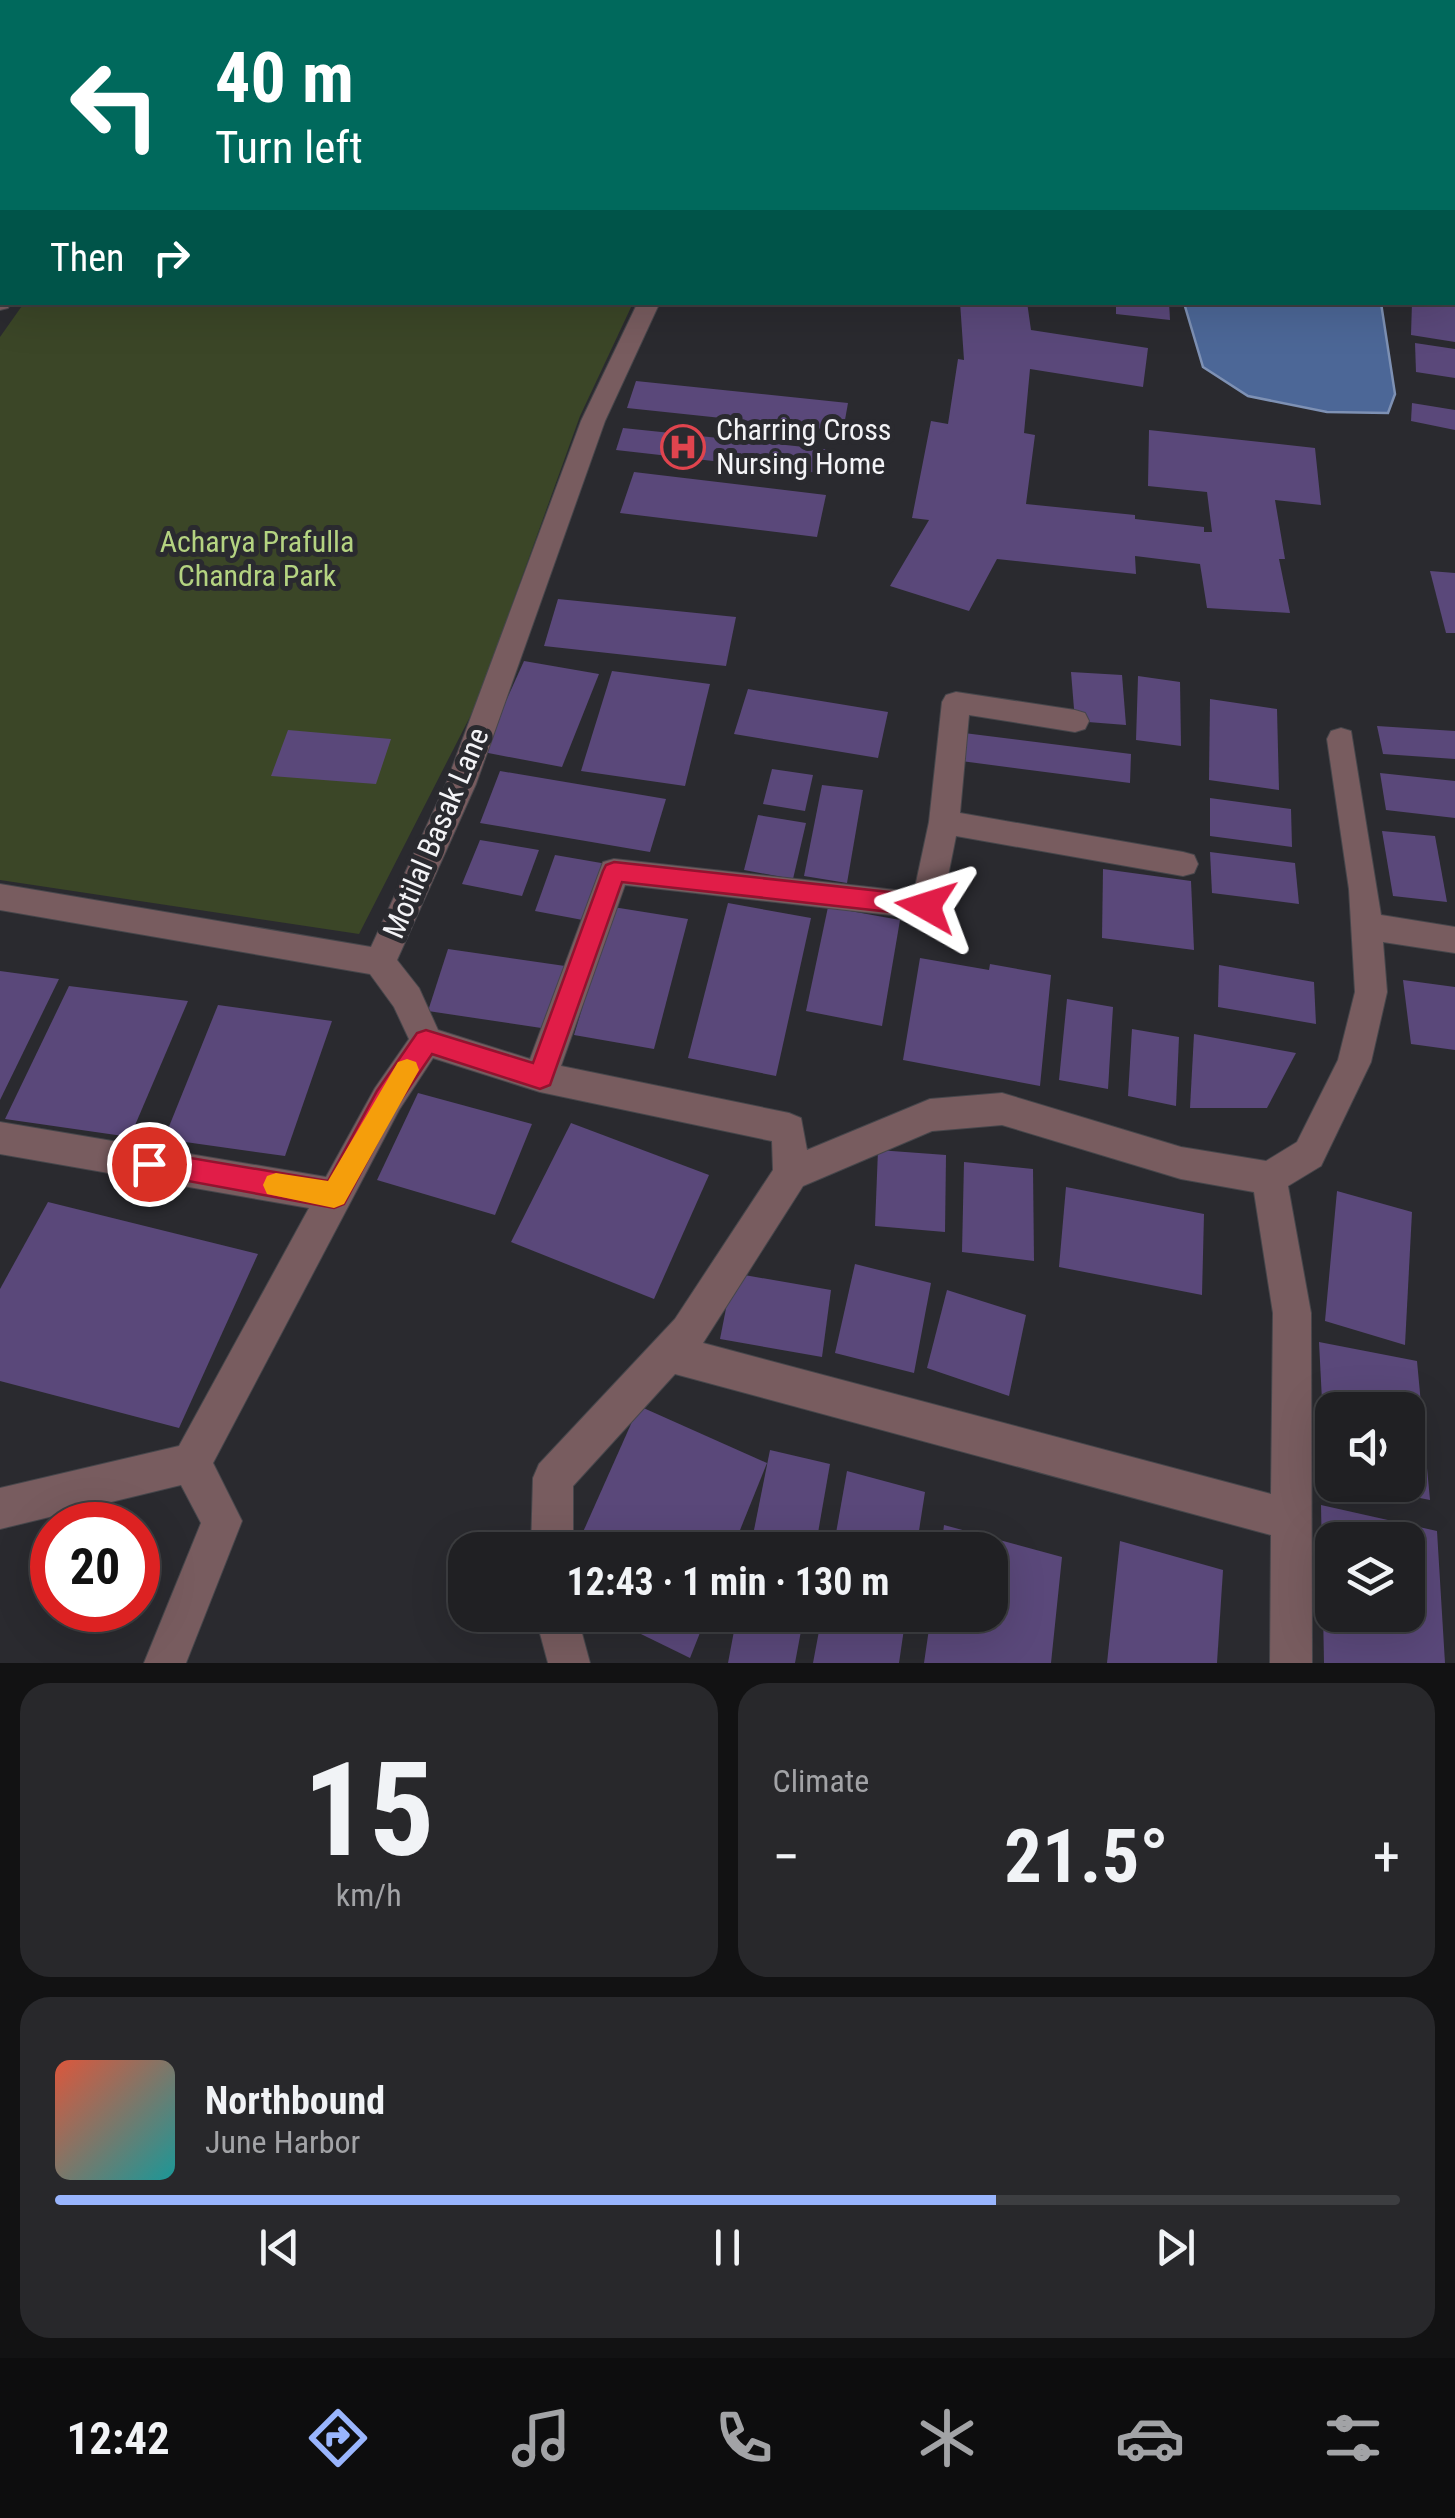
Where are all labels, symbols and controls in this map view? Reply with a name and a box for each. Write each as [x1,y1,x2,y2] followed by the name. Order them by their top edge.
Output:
[215,37,354,119] text: 40 m
[50,40,180,170] icon: left
[215,121,363,174] text: Turn left
[144,230,199,285] icon: right
[50,236,124,280] text: Then
[716,412,892,481] place label: Charring Cross Nursing Home
[660,424,706,470] hospital icon: Charring Cross Nursing Home
[160,524,354,593] park label: Acharya Prafulla Chandra Park
[375,722,496,943] street label: Motilal Basak Lane
[874,854,978,958] position arrow
[107,1122,192,1207] pin
[122,1137,177,1192] icon: arrive
[1315,1392,1425,1632] map controls
[1315,1392,1425,1502] button: sound
[30,1502,160,1632] speed limit sign: 20
[1315,1522,1425,1632] button: layers
[567,1560,889,1604] text: 12:43 · 1 min · 130 m
[303,1734,434,1887] text: 15
[773,1762,869,1800] text: Climate
[1004,1812,1169,1900] text: 21.5°
[773,1825,800,1889] text: −
[1373,1825,1400,1889] text: +
[336,1876,402,1914] text: km/h
[205,2079,385,2123] text: Northbound
[205,2123,360,2161] text: June Harbor
[252,2220,307,2275] icon: previous
[700,2220,755,2275] icon: pause
[1148,2220,1203,2275] icon: next
[303,2403,373,2473] icon: directions
[506,2403,576,2473] icon: music
[709,2403,779,2473] icon: phone
[912,2403,982,2473] icon: climate
[1115,2403,1185,2473] icon: car
[1318,2403,1388,2473] icon: filters
[67,2412,170,2465] text: 12:42

